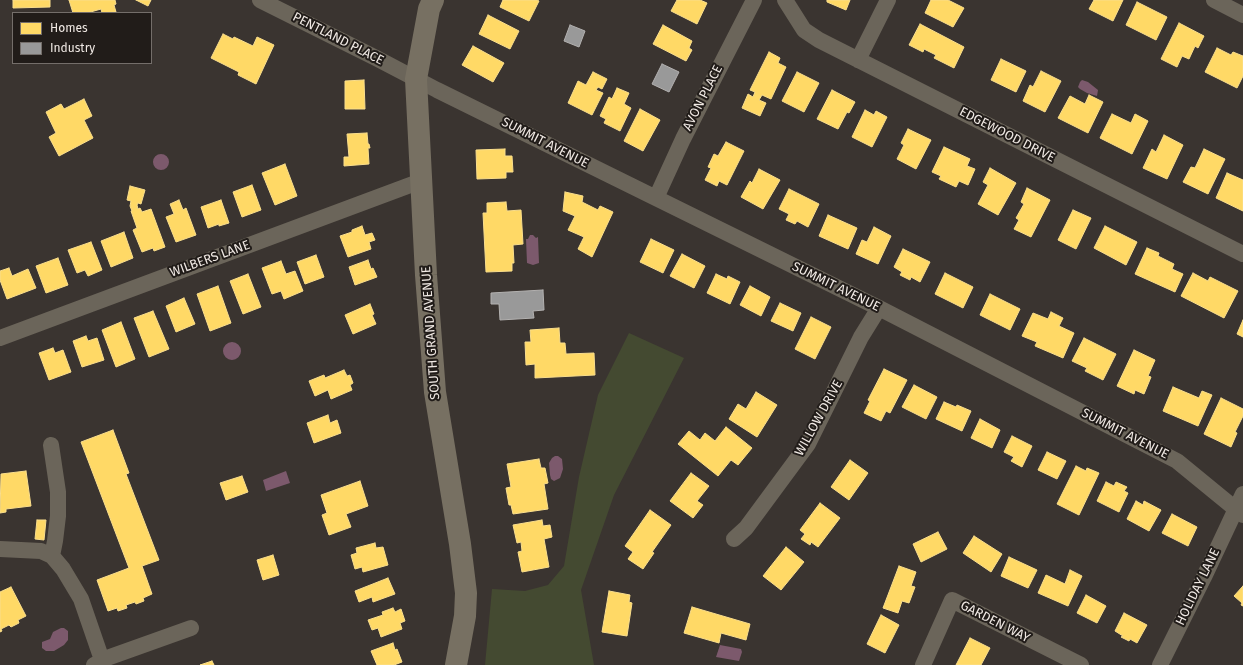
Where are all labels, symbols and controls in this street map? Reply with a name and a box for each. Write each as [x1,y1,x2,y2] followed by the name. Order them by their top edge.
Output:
[290,9,386,69] street label: PENTLAND PLACE
[12,12,152,64] legend
[50,21,88,35] text: Homes
[50,41,95,55] text: Industry
[680,63,726,133] street label: AVON PLACE
[957,104,1057,166] street label: EDGEWOOD DRIVE
[499,114,591,172] street label: SUMMIT AVENUE
[168,237,252,281] street label: WILBERS LANE
[790,259,882,315] street label: SUMMIT AVENUE
[419,266,443,400] street label: SOUTH GRAND AVENUE
[792,377,846,459] street label: WILLOW DRIVE
[1079,405,1171,463] street label: SUMMIT AVENUE
[1173,546,1223,628] street label: HOLIDAY LANE
[958,598,1032,646] street label: GARDEN WAY

